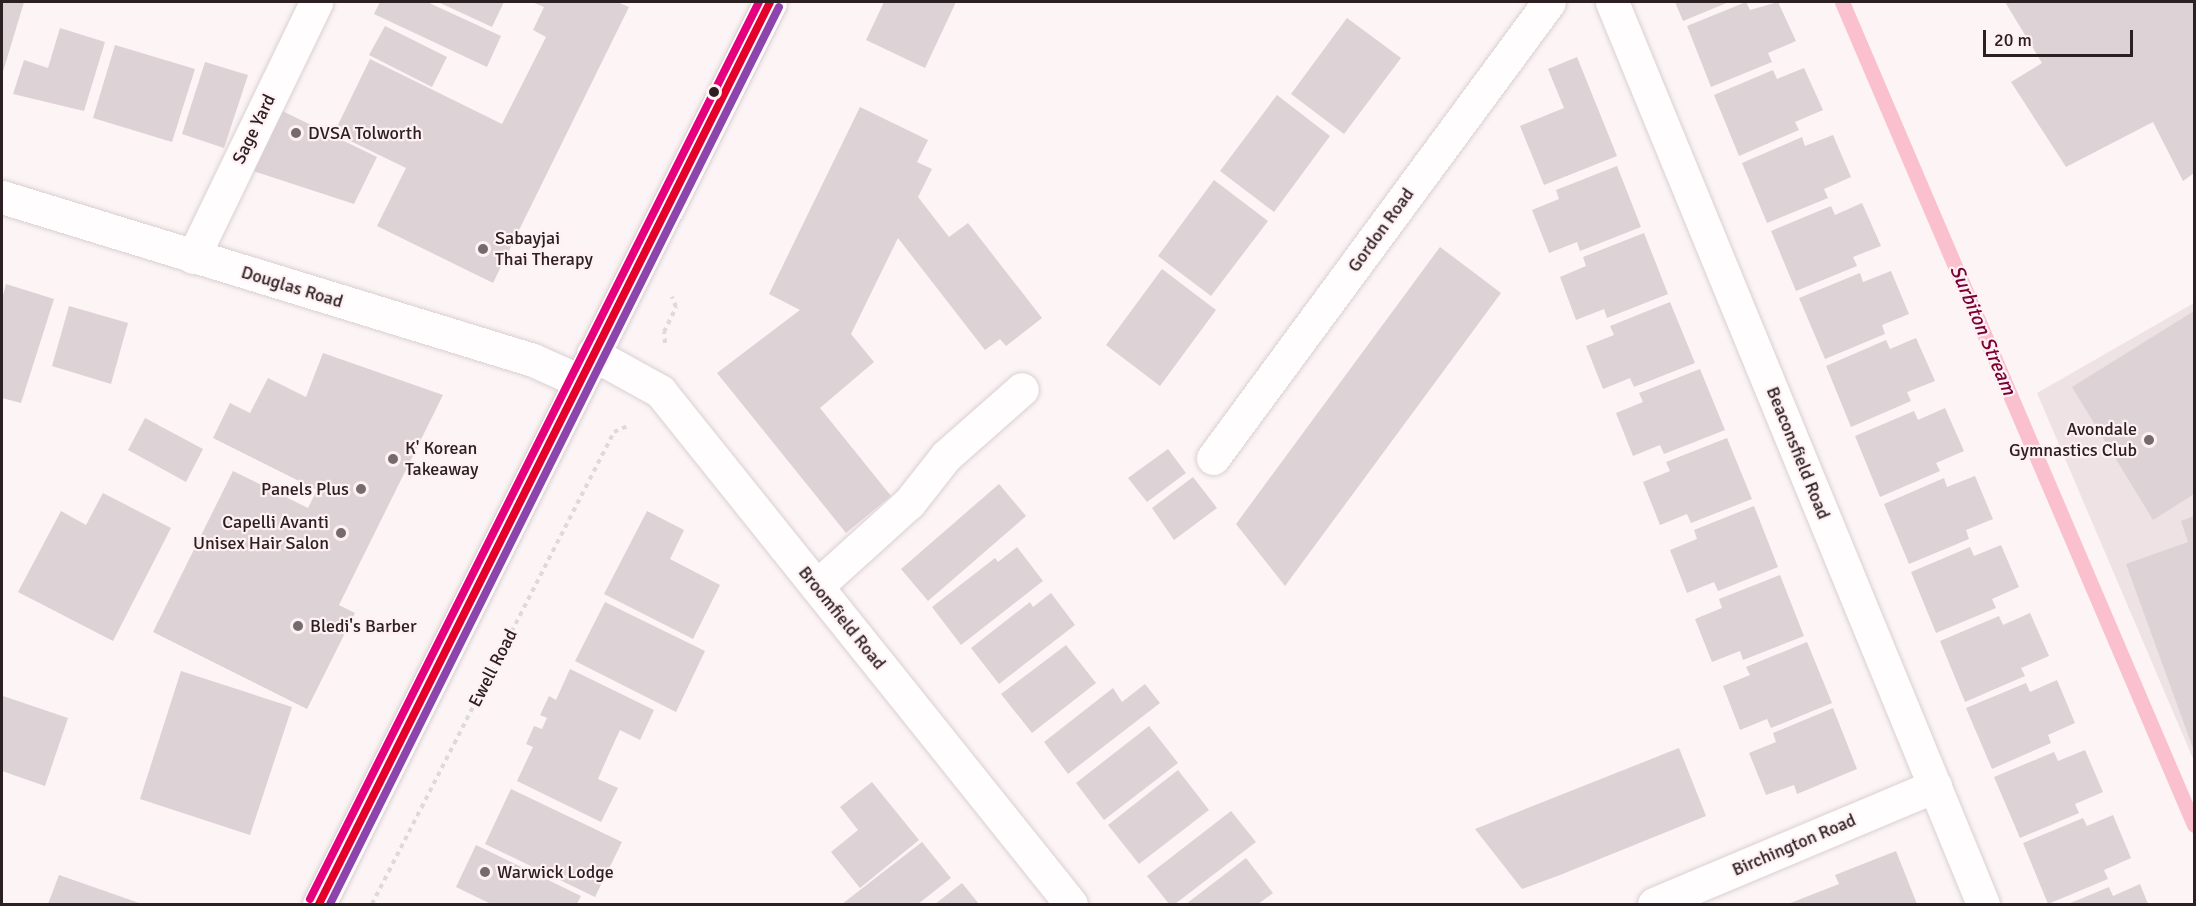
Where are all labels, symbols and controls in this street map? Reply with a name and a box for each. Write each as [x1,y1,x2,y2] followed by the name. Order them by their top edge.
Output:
[1986,18,2136,56] scale bar
[1994,29,2032,51] text: 20 m
[708,86,720,98] unlabelled marker
[228,91,280,167] street label: Sage Yard
[308,122,422,144] place label: DVSA Tolworth
[289,126,303,140] marker: DVSA Tolworth
[1343,184,1419,276] street label: Gordon Road
[495,228,593,270] place label: Sabayjai Thai Therapy
[476,242,490,256] marker: Sabayjai Thai Therapy
[239,261,345,313] street label: Douglas Road
[1945,261,2021,399] water label: Surbiton Stream
[1762,384,1834,522] street label: Beaconsfield Road
[2009,419,2137,462] place label: Avondale Gymnastics Club
[2142,433,2156,447] marker: Avondale Gymnastics Club
[405,438,478,480] place label: K' Korean Takeaway
[386,452,400,466] marker: K' Korean Takeaway
[261,478,349,500] place label: Panels Plus
[354,482,368,496] marker: Panels Plus
[193,512,329,554] place label: Capelli Avanti Unisex Hair Salon
[334,526,348,540] marker: Capelli Avanti Unisex Hair Salon
[794,562,890,674] street label: Broomfield Road
[310,615,417,637] place label: Bledi's Barber
[291,619,305,633] marker: Bledi's Barber
[464,625,522,711] street label: Ewell Road
[1729,809,1859,881] street label: Birchington Road
[497,861,614,883] place label: Warwick Lodge
[478,865,492,879] marker: Warwick Lodge

